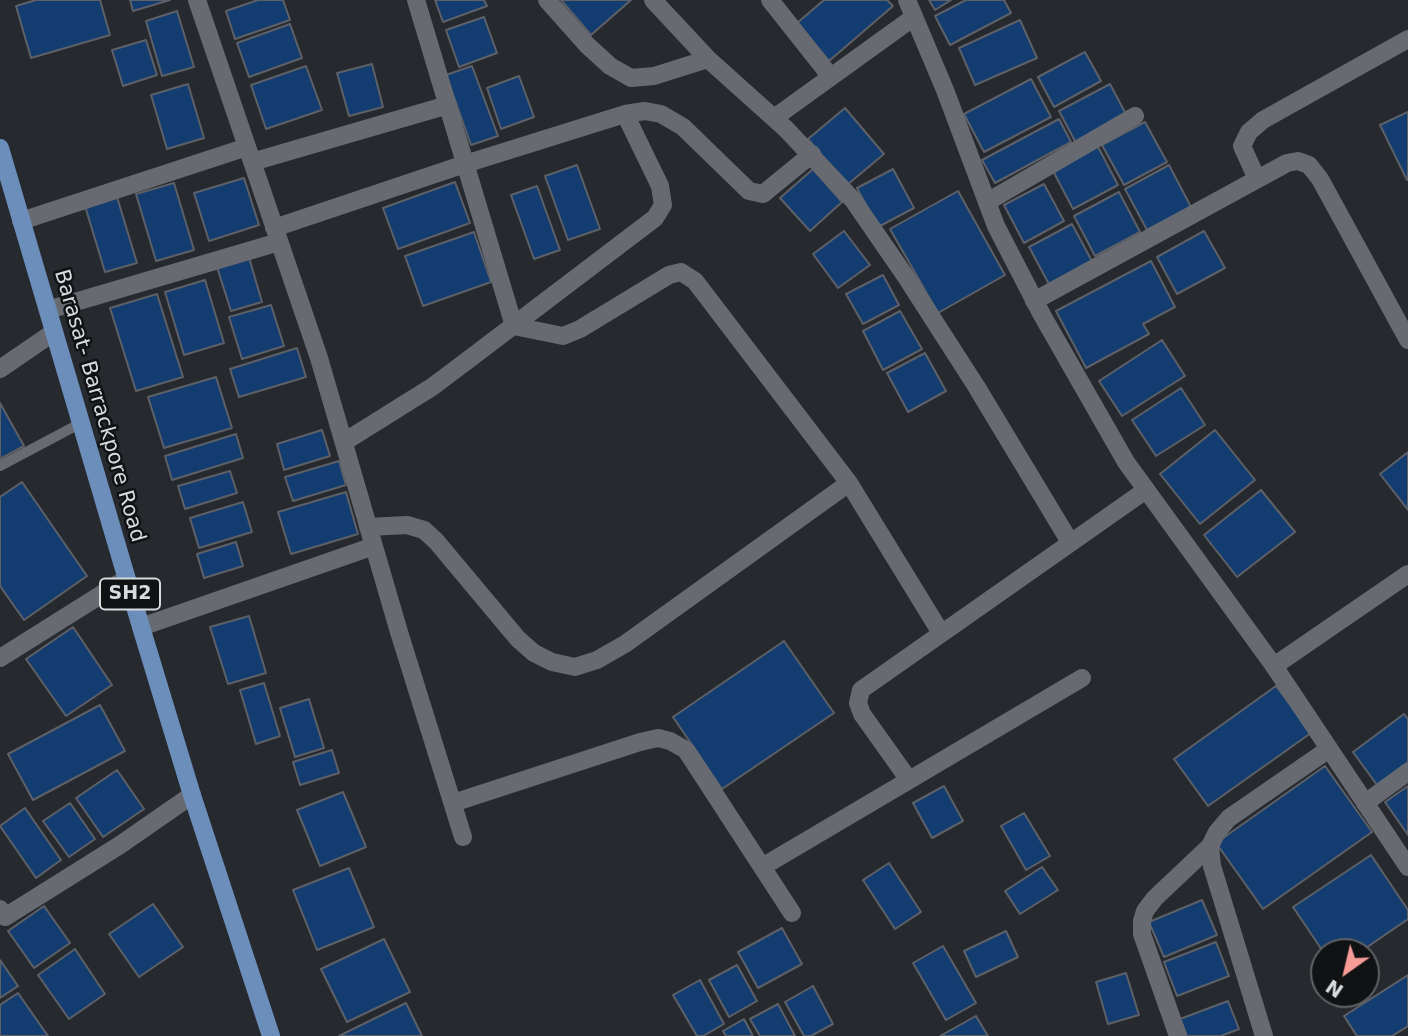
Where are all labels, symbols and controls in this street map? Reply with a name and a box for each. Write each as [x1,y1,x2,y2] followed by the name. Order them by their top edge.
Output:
[48,267,150,545] street label: Barasat- Barrackpore Road
[100,579,160,610] road number: SH2
[1310,938,1380,1008] north arrow
[1322,975,1347,1002] text: N

